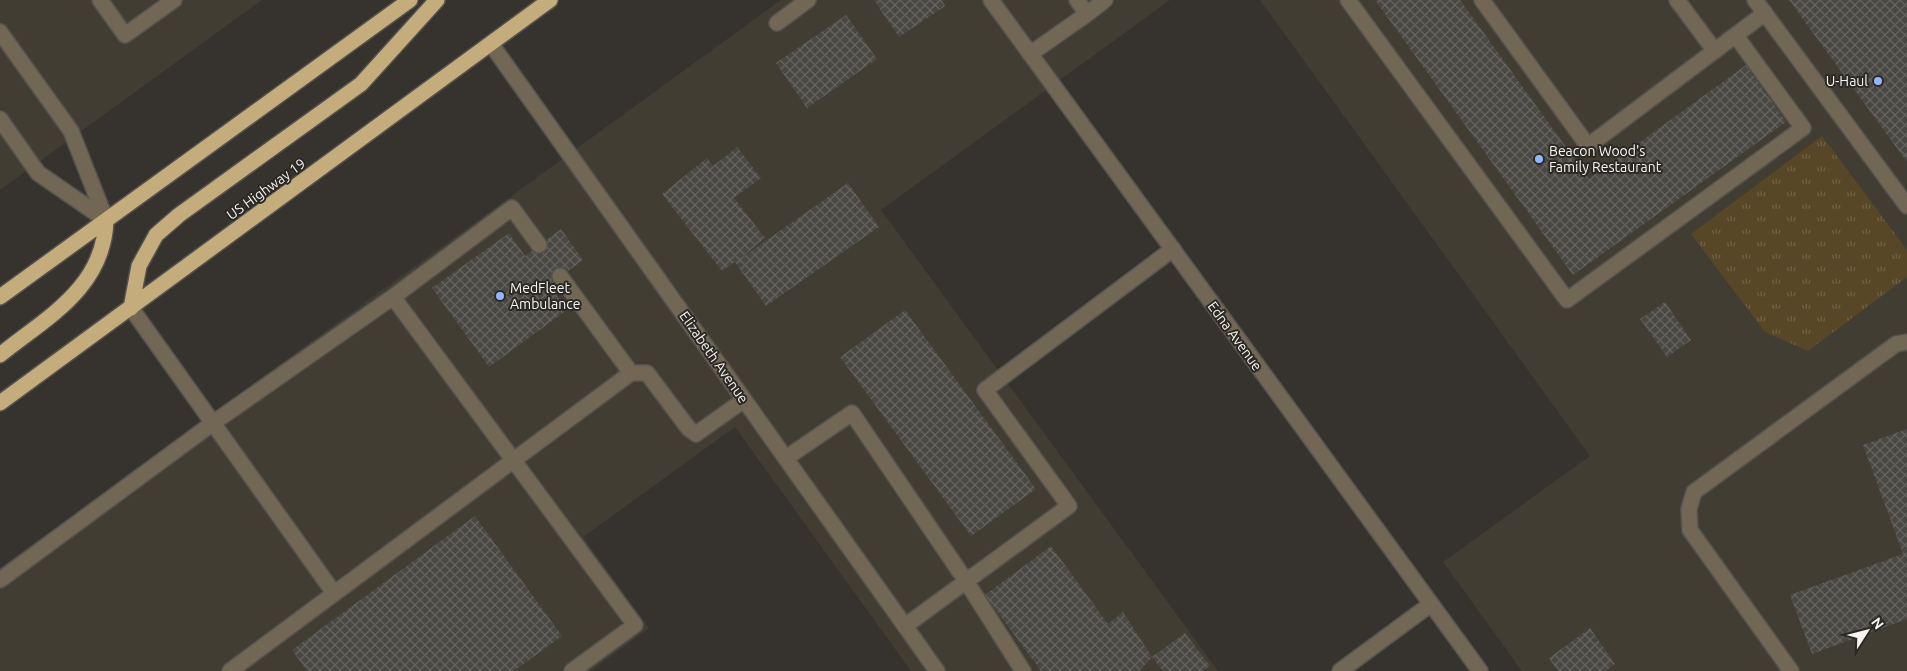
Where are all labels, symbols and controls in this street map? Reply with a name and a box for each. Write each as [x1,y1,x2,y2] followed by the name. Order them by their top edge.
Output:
[1826,73,1868,89] place label: U-Haul
[1872,75,1884,87] marker: U-Haul
[1549,143,1662,175] place label: Beacon Wood's Family Restaurant
[1533,153,1545,165] marker: Beacon Wood's Family Restaurant
[224,155,308,223] street label: US Highway 19
[510,280,580,312] place label: MedFleet Ambulance
[494,290,506,302] marker: MedFleet Ambulance
[1205,298,1265,374] street label: Edna Avenue
[676,308,752,406] street label: Elizabeth Avenue
[1842,606,1892,656] north arrow
[1868,614,1887,632] text: N

